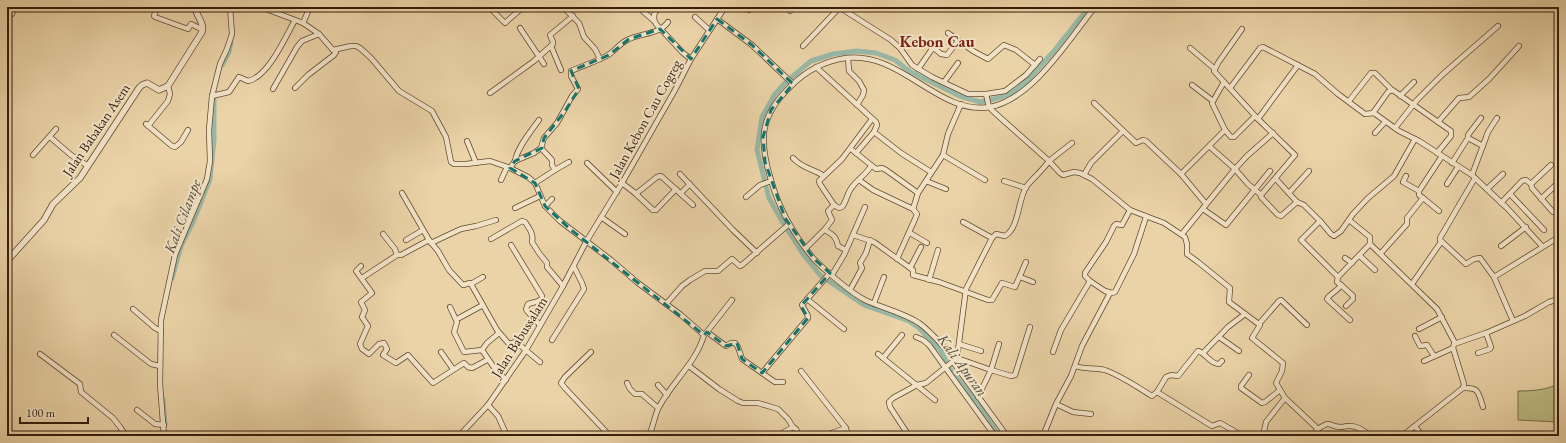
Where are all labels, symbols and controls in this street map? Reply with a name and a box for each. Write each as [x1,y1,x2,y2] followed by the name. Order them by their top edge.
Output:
[900,31,975,52] district label: Kebon Cau
[604,55,686,183] street label: Jalan Kebon Cau Cogreg
[58,80,134,181] street label: Jalan Babakan Asem
[159,176,205,257] water label: Kali Cilampe
[486,293,551,382] street label: Jalan Babussalam
[933,329,992,400] water label: Kali Apuran
[20,399,88,425] scale bar
[26,405,56,421] text: 100 m

